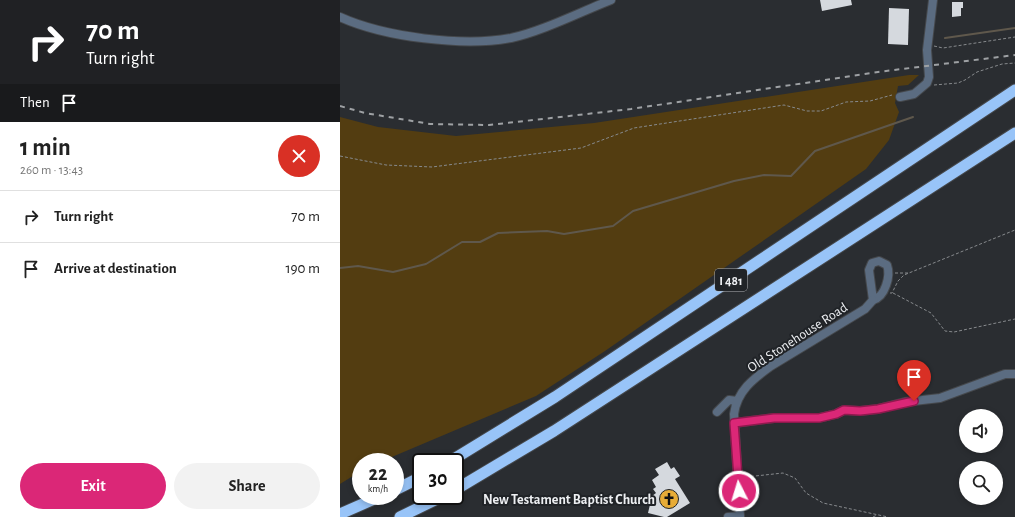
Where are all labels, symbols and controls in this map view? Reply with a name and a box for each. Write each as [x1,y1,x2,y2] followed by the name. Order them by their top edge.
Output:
[20,16,72,68] icon: right
[86,17,140,45] text: 70 m
[86,50,155,68] text: Turn right
[58,92,80,114] icon: arrive
[20,95,50,110] text: Then
[278,135,320,177] button: close
[20,136,71,160] text: 1 min
[20,164,83,177] text: 260 m · 13:43
[20,206,42,228] icon: right
[54,209,113,224] text: Turn right
[291,209,320,224] text: 70 m
[20,258,42,280] icon: arrive
[54,261,177,276] text: Arrive at destination
[285,261,320,276] text: 190 m
[715,269,747,291] road number: I 481
[745,300,850,375] street label: Old Stonehouse Road
[897,360,931,401] pin
[903,366,925,388] icon: arrive
[959,409,1003,505] map controls
[959,409,1003,453] button: sound
[412,453,464,505] speed limit sign: 30
[959,461,1003,505] button: search
[20,463,166,509] button: Exit
[174,463,320,509] button: Share
[369,464,387,484] text: 22
[718,470,760,512] position arrow
[368,484,388,494] text: km/h
[658,488,680,510] church icon: New Testament Baptist Church
[483,493,655,507] place label: New Testament Baptist Church

